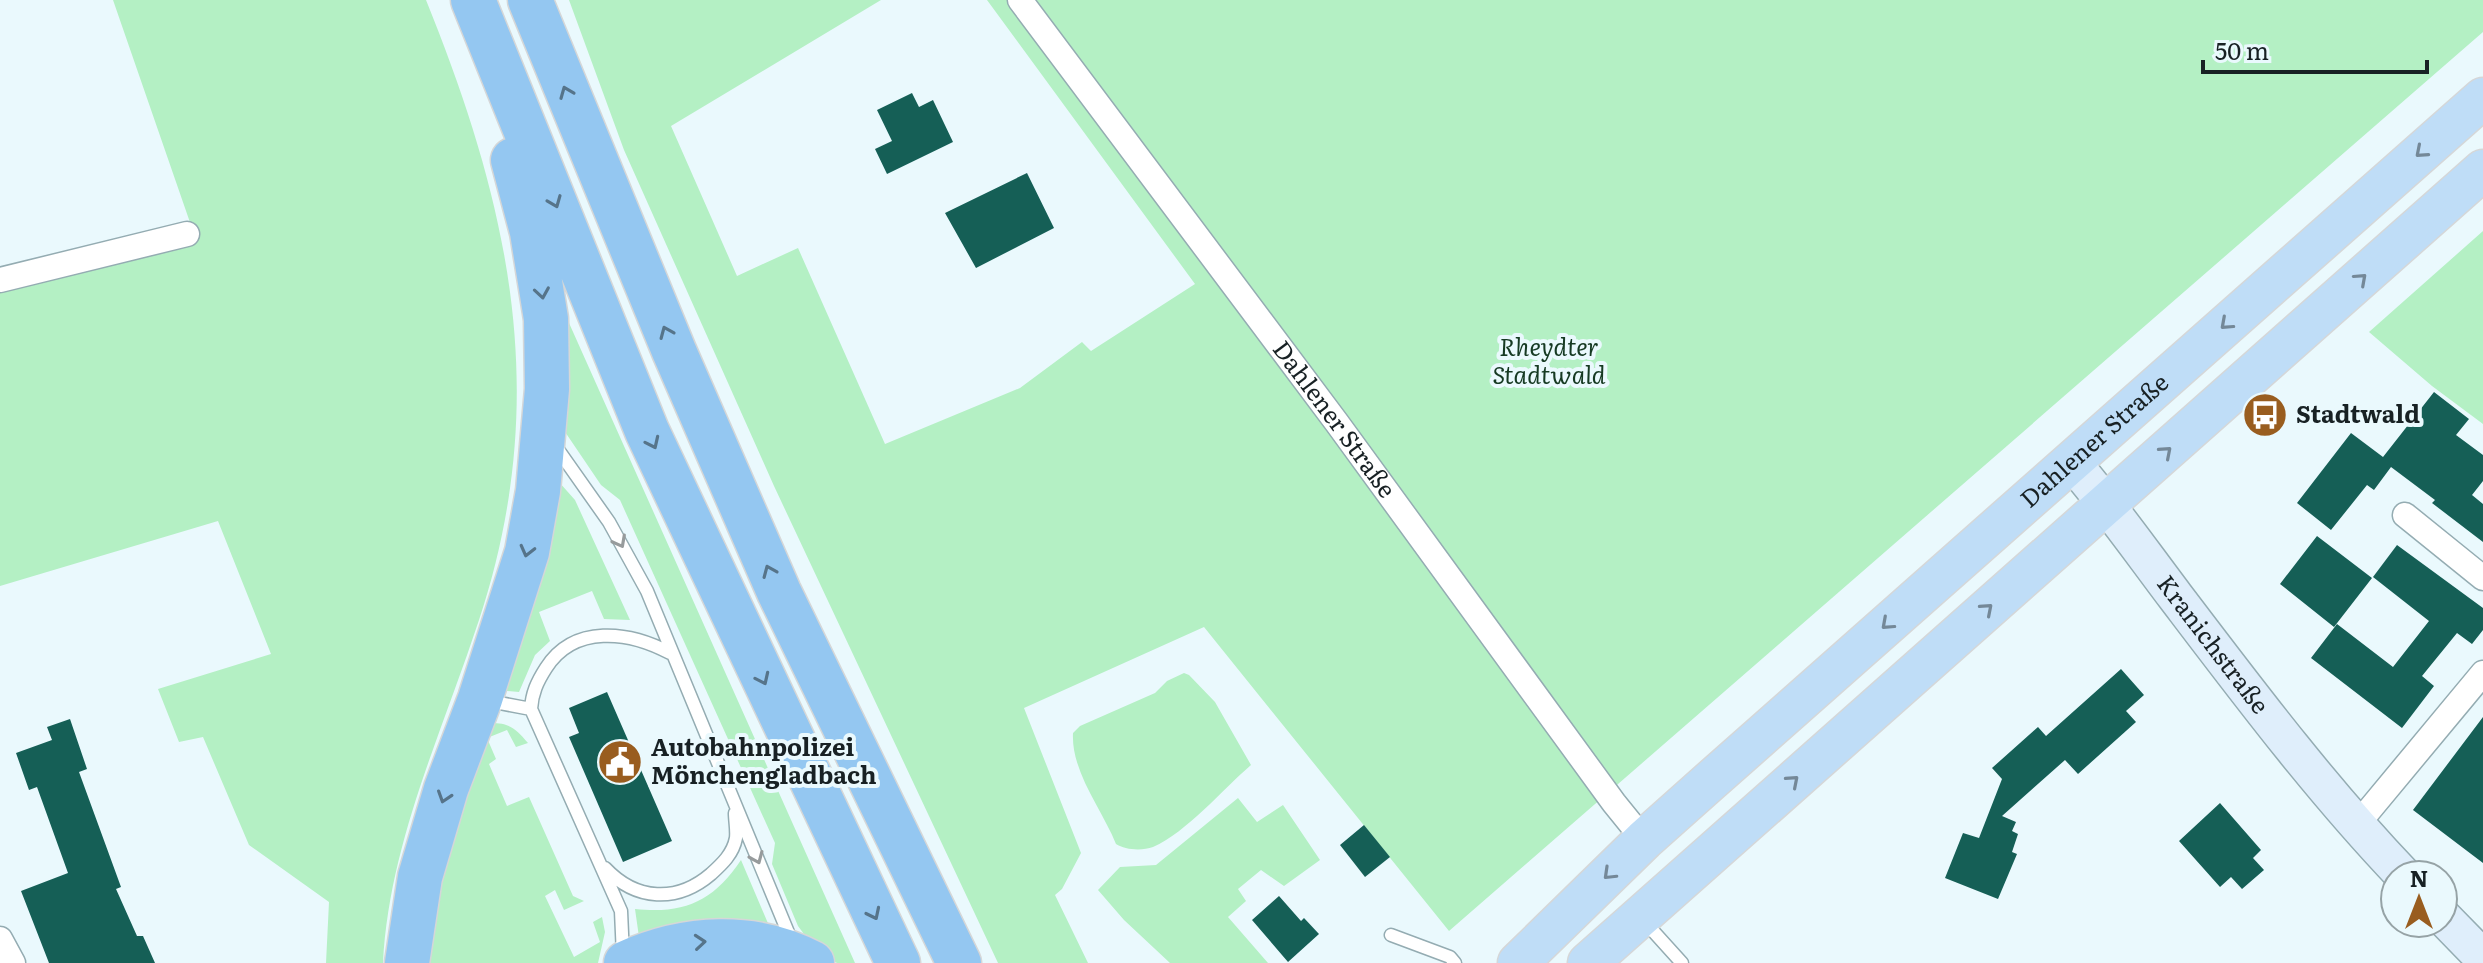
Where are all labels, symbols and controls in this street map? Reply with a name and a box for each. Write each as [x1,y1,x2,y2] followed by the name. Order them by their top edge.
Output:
[2203,24,2427,74] scale bar
[2215,32,2269,67] text: 50 m
[559,86,576,100] one-way arrow
[2415,143,2430,157] one-way arrow
[545,194,562,208] one-way arrow
[2351,275,2366,289] one-way arrow
[533,286,550,299] one-way arrow
[2220,315,2235,329] one-way arrow
[660,326,676,340] one-way arrow
[1492,328,1606,391] park label: Rheydter Stadtwald
[1266,332,1406,504] street label: Dahlener Straße
[2011,364,2175,515] street label: Dahlener Straße
[2241,391,2289,439] bus stop icon: Stadtwald
[2296,395,2420,430] place label: Stadtwald
[643,435,659,449] one-way arrow
[2156,447,2171,461] one-way arrow
[611,534,626,549] one-way arrow
[519,543,536,557] one-way arrow
[763,565,779,579] one-way arrow
[2150,567,2279,720] street label: Kranichstraße
[1978,604,1993,619] one-way arrow
[1881,615,1896,629] one-way arrow
[753,670,769,685] one-way arrow
[651,728,877,791] place label: Autobahnpolizei Mönchengladbach
[596,738,644,786] public building icon: Autobahnpolizei Mönchengladbach
[1783,776,1798,791] one-way arrow
[437,790,453,803] one-way arrow
[747,850,764,864] one-way arrow
[2379,859,2459,939] north arrow
[2410,861,2428,894] text: N
[1604,865,1618,880] one-way arrow
[864,905,880,920] one-way arrow
[694,934,707,951] one-way arrow

